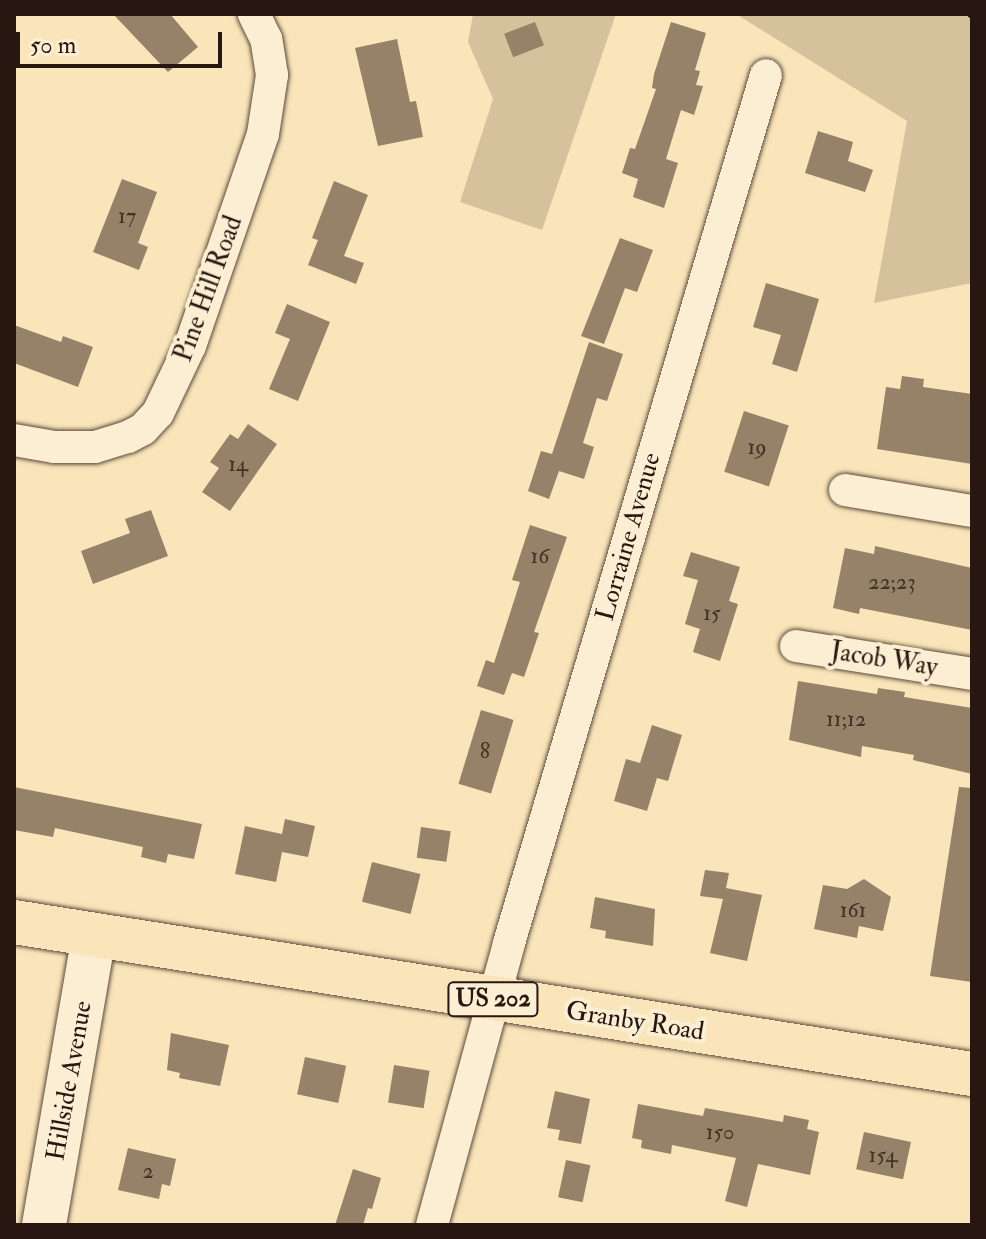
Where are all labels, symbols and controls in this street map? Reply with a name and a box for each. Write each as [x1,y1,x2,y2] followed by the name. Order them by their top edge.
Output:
[20,16,226,66] scale bar
[30,30,76,61] text: 50 m
[118,204,136,230] house number: 17
[168,212,250,366] street label: Pine Hill Road
[747,435,767,461] house number: 19
[590,449,668,625] street label: Lorraine Avenue
[228,452,248,478] house number: 14
[531,544,549,570] house number: 16
[868,570,916,596] house number: 22;23
[703,601,721,627] house number: 15
[828,636,940,684] street label: Jacob Way
[826,707,866,733] house number: 11;12
[480,739,490,765] house number: 8
[840,898,866,924] house number: 161
[447,979,539,1019] road number: US 202
[564,996,706,1048] street label: Granby Road
[41,999,99,1163] street label: Hillside Avenue
[706,1120,734,1146] house number: 150
[869,1143,897,1169] house number: 154
[142,1159,154,1185] house number: 2

